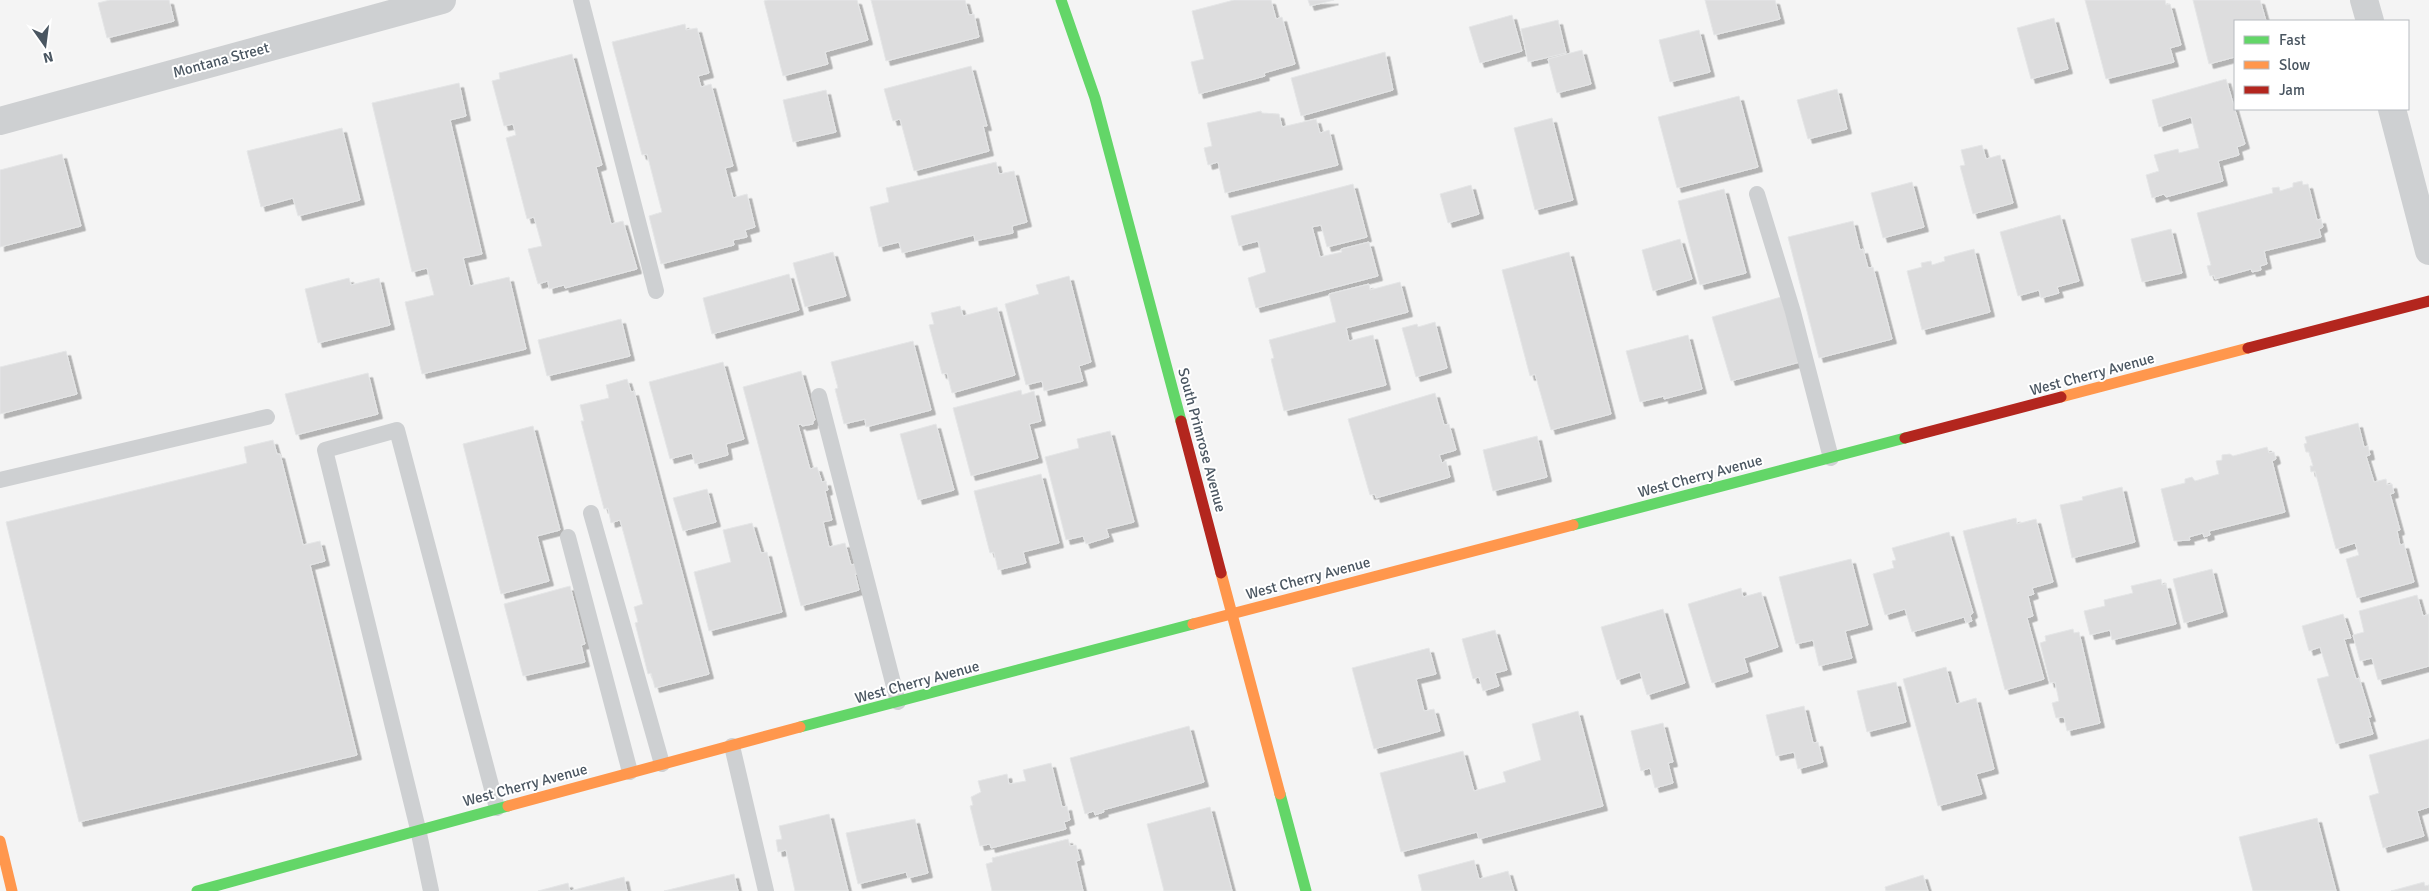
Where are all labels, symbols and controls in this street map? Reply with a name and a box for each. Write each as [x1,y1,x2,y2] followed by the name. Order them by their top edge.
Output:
[20,20,70,70] north arrow
[2234,20,2409,110] legend
[2279,31,2306,49] text: Fast
[171,38,271,82] street label: Montana Street
[41,48,55,67] text: N
[2279,56,2310,74] text: Slow
[2279,81,2305,99] text: Jam
[2028,349,2156,399] street label: West Cherry Avenue
[1174,366,1230,514] street label: South Primrose Avenue
[1636,451,1764,501] street label: West Cherry Avenue
[1244,553,1372,603] street label: West Cherry Avenue
[853,657,981,707] street label: West Cherry Avenue
[461,760,589,810] street label: West Cherry Avenue

